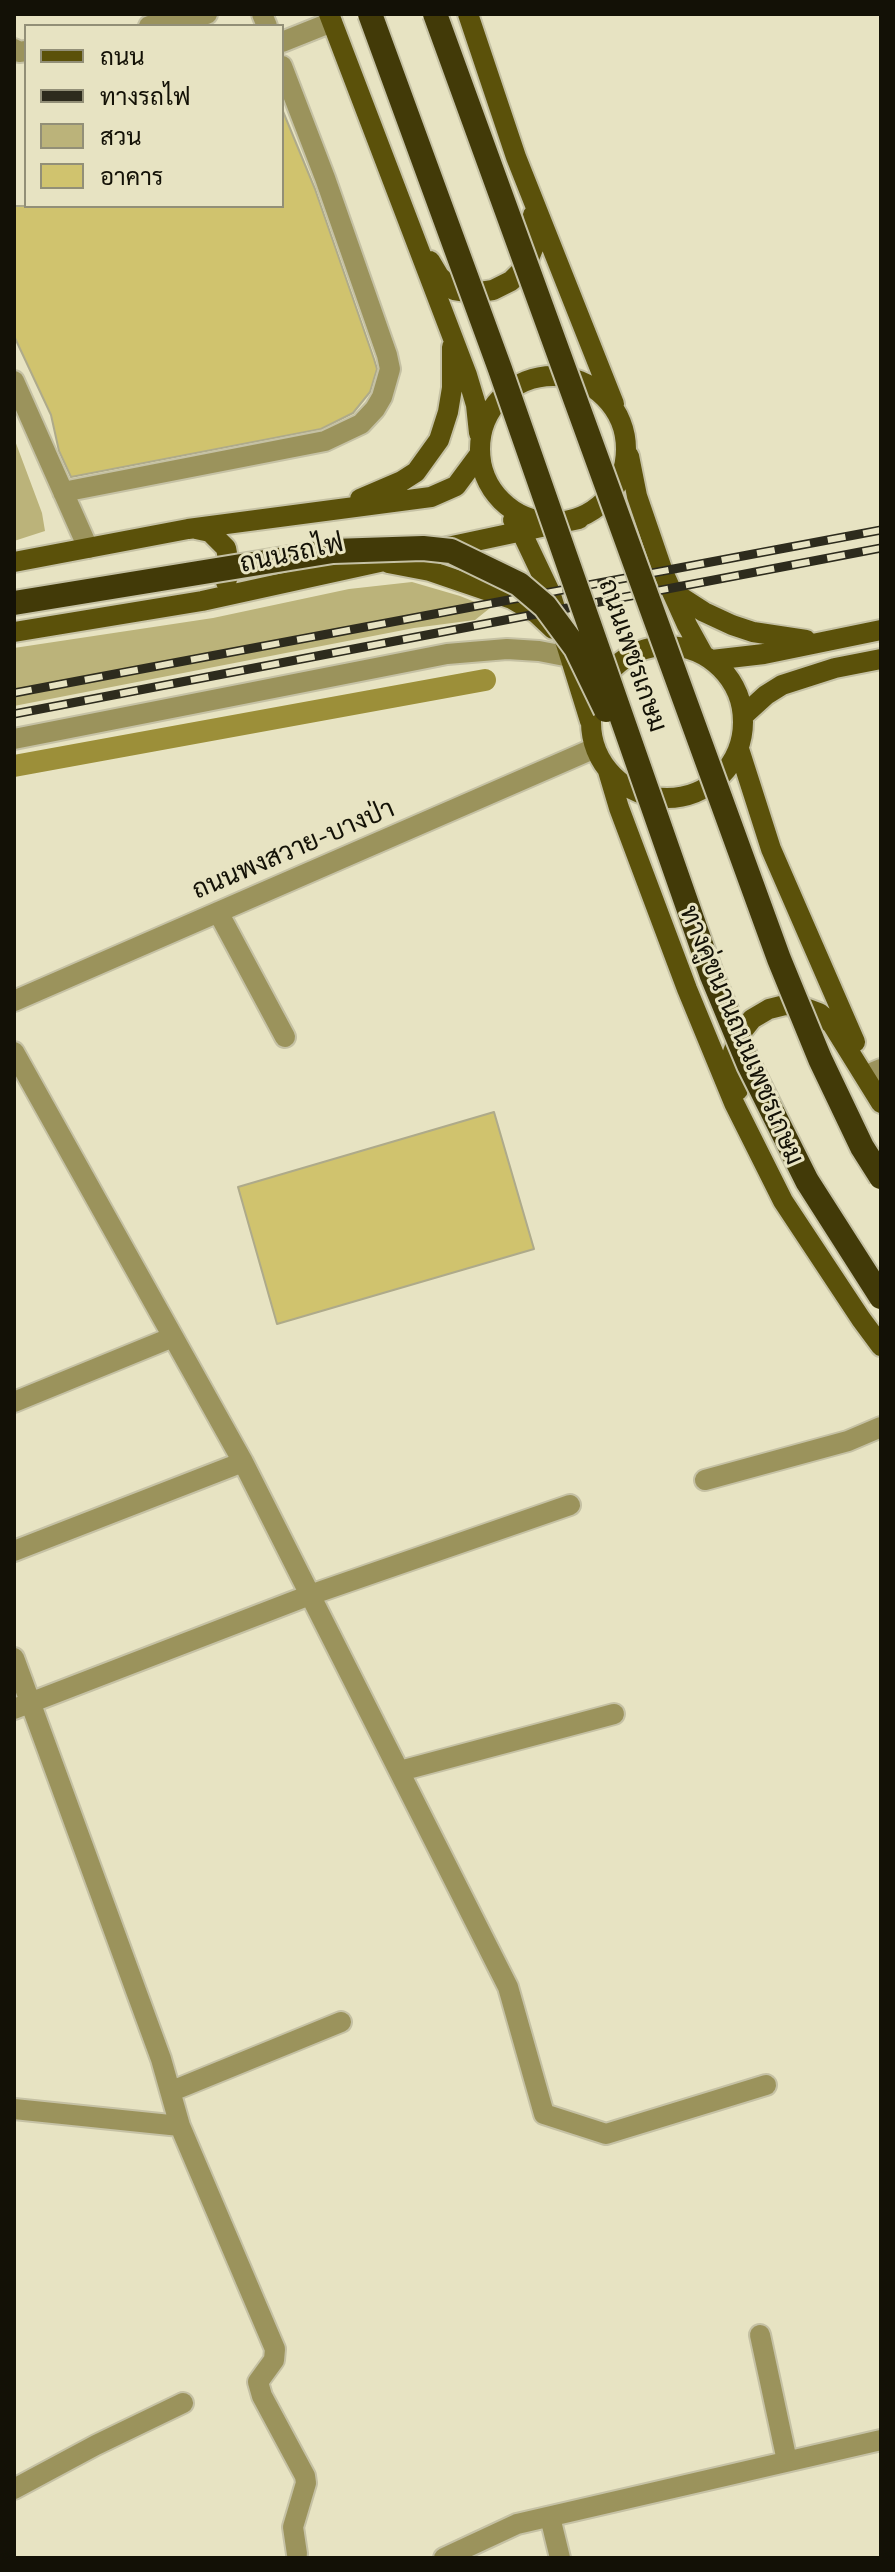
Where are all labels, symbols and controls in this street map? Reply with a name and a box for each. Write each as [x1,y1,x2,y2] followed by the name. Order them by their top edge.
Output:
[24,24,284,208] legend
[100,41,145,73] text: ถนน
[100,81,191,113] text: ทางรถไฟ
[100,121,142,153] text: สวน
[100,161,163,193] text: อาคาร
[238,529,346,581] street label: ถนนรถไฟ
[590,575,672,737] street label: ถนนเพชรเกษม
[188,794,400,908] street label: ถนนพงสวาย-บางป่า
[671,902,809,1170] street label: ทางคู่ขนานถนนเพชรเกษม

